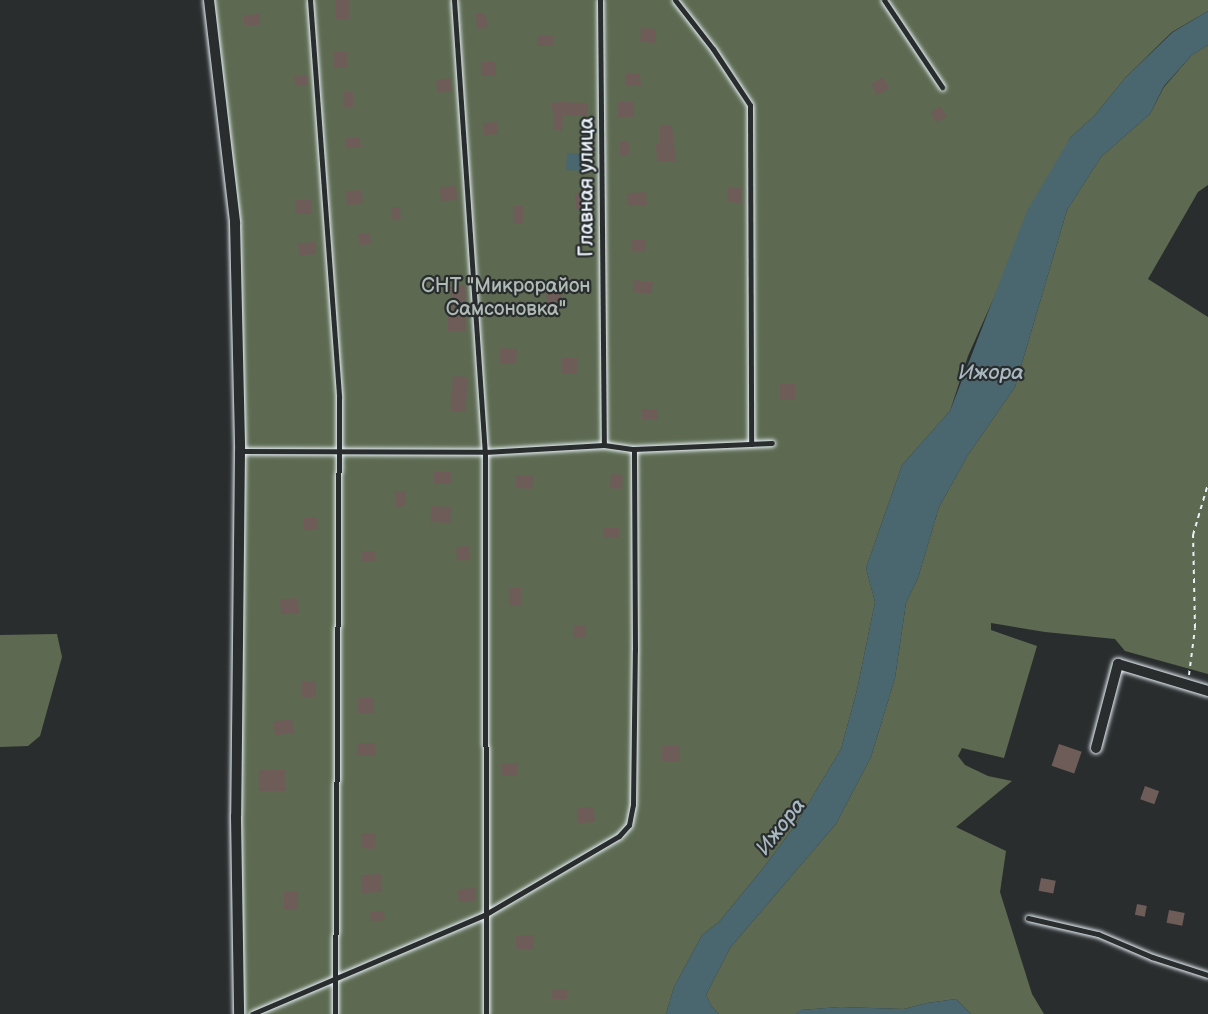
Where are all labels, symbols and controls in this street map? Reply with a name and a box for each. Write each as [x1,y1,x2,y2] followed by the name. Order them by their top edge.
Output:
[575,117,599,257] street label: Главная улица
[421,274,591,321] park label: СНТ "Микрорайон Самсоновка"
[958,360,1024,386] water label: Ижора
[751,793,811,861] water label: Ижора

